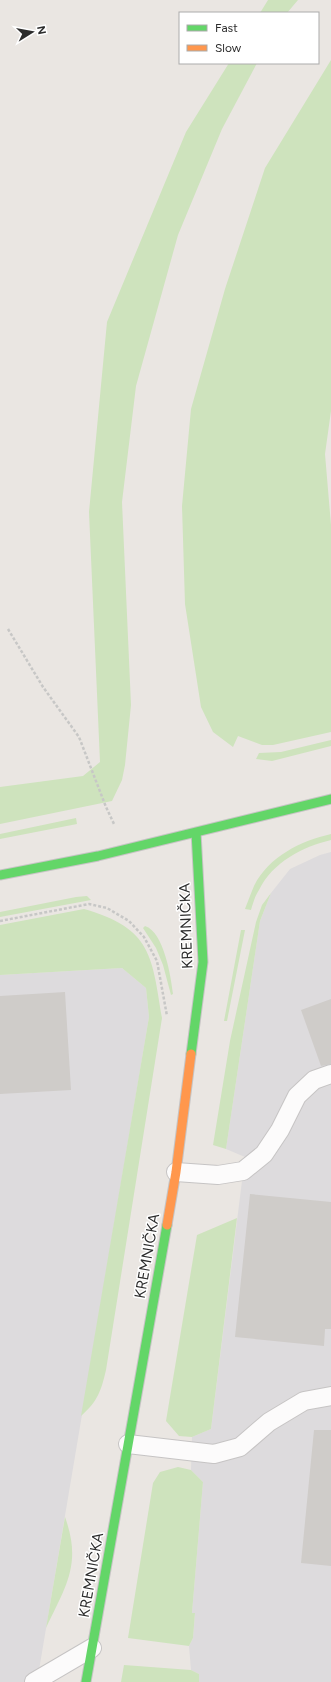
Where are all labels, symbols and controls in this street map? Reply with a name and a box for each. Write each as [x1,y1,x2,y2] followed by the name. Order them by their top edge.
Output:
[12,12,52,52] north arrow
[179,12,319,64] legend
[215,21,238,35] text: Fast
[34,25,49,36] text: N
[215,41,242,55] text: Slow
[176,883,196,969] street label: KREMNIČKA
[131,1212,163,1300] street label: KREMNIČKA
[75,1531,107,1619] street label: KREMNIČKA

